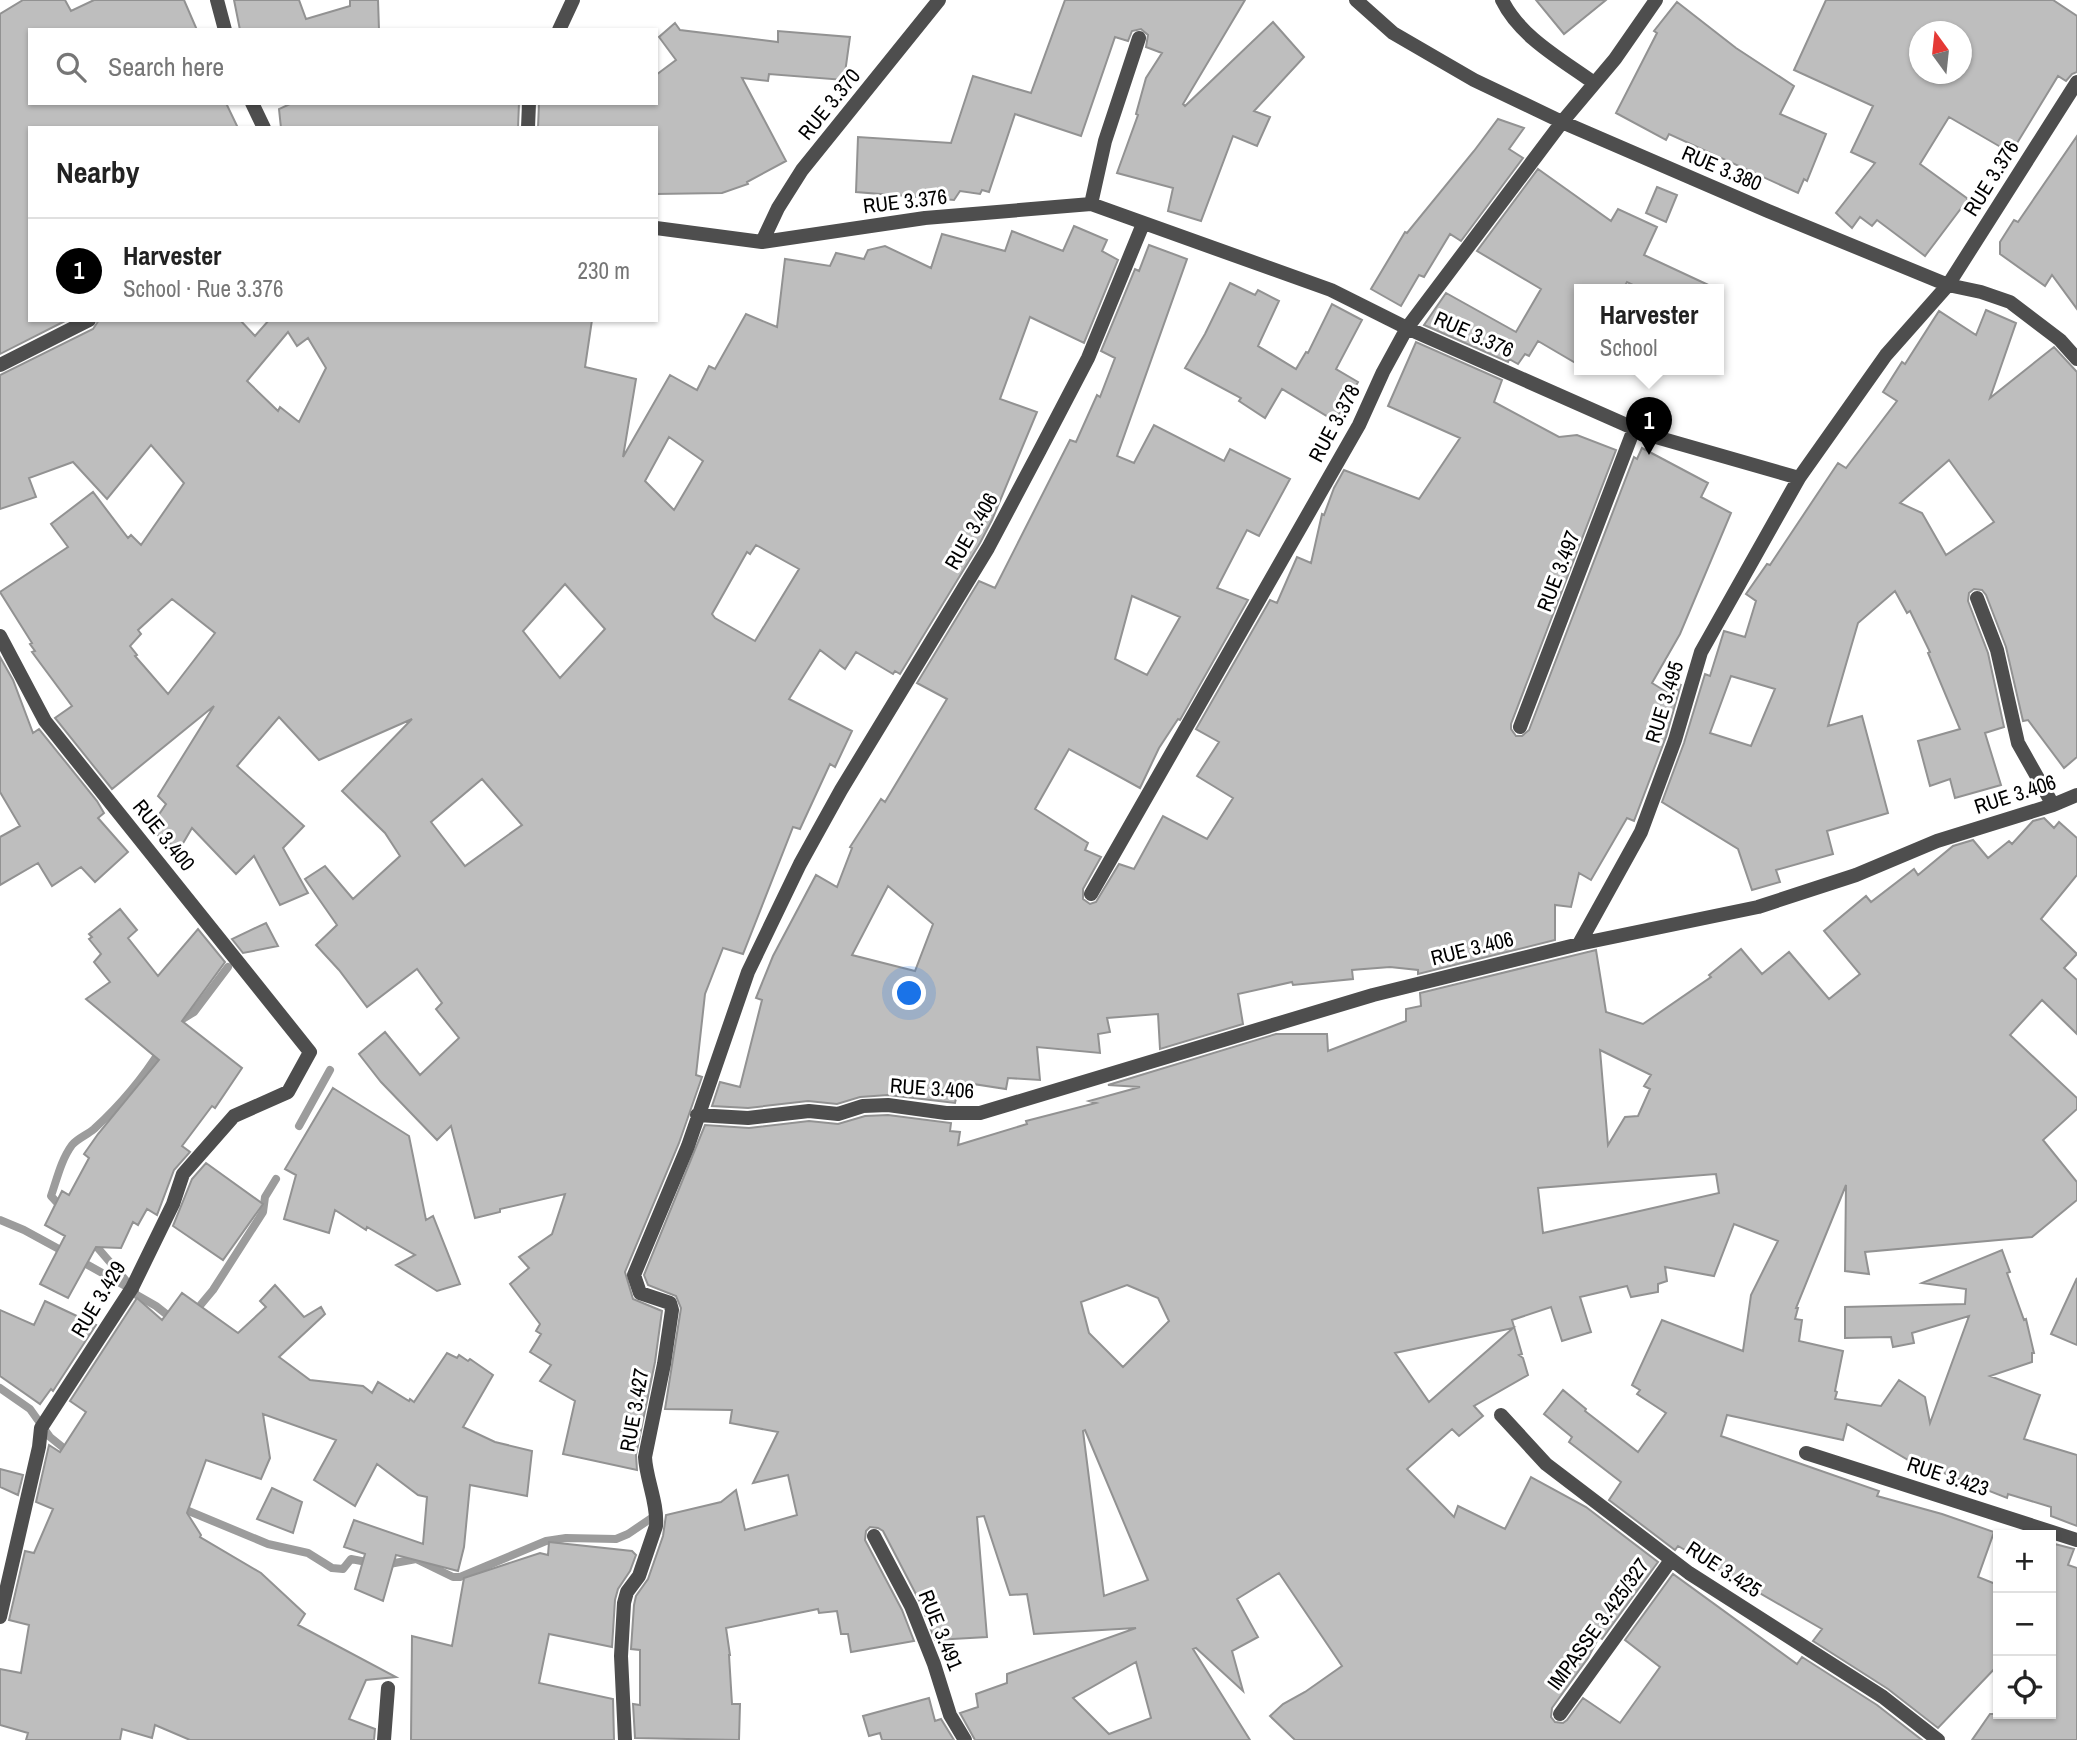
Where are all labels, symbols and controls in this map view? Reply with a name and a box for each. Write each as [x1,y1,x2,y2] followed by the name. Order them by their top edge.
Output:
[1909,21,1972,84] north arrow
[28,28,658,105] search box
[52,48,90,86] icon: search
[108,49,224,84] text: Search here
[791,62,867,146] street label: RUE 3.370
[1956,135,2026,221] street label: RUE 3.376
[1678,138,1766,198] street label: RUE 3.380
[56,152,139,192] text: Nearby
[861,181,949,221] street label: RUE 3.376
[123,238,221,273] text: Harvester
[74,255,84,286] text: 1
[578,255,630,286] text: 230 m
[123,273,283,304] text: School · Rue 3.376
[1574,284,1724,375] popup
[1600,297,1698,332] text: Harvester
[1430,304,1518,364] street label: RUE 3.376
[1600,332,1657,363] text: School
[1301,379,1367,467] street label: RUE 3.378
[1626,397,1672,455] pin: 1
[937,487,1005,575] street label: RUE 3.406
[1529,526,1587,616] street label: RUE 3.497
[1638,657,1690,747] street label: RUE 3.495
[1970,767,2060,821] street label: RUE 3.406
[126,793,202,877] street label: RUE 3.400
[1428,924,1516,972] street label: RUE 3.406
[892,976,926,1010] your location
[889,1071,975,1105] street label: RUE 3.406
[64,1255,132,1343] street label: RUE 3.429
[612,1366,656,1454] street label: RUE 3.427
[1903,1449,1993,1503] street label: RUE 3.423
[1993,1530,2056,1719] map controls
[1993,1530,2056,1593] button: +
[1681,1534,1767,1604] street label: RUE 3.425
[1540,1552,1656,1696] street label: IMPASSE 3.425/327
[912,1586,970,1675] street label: RUE 3.491
[1993,1593,2056,1656] button: −
[1993,1656,2056,1719] button: locate

